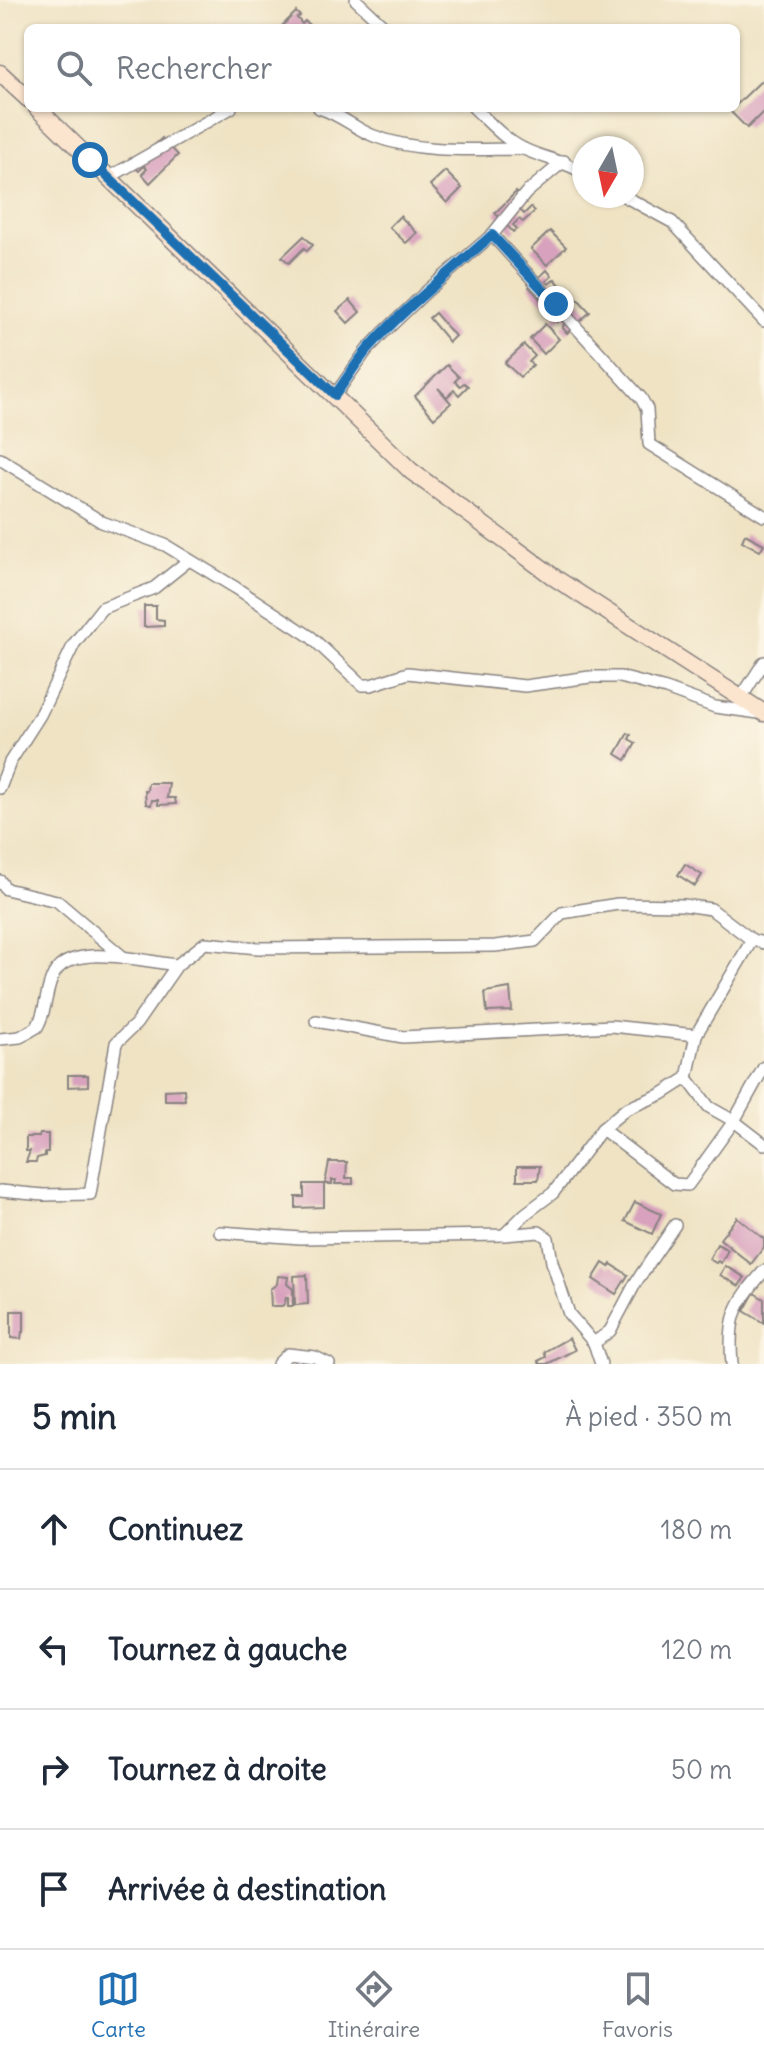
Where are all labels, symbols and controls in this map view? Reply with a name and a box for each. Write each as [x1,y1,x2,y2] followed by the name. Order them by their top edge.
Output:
[24,24,740,112] search box
[52,46,96,90] icon: search
[116,49,272,87] text: Rechercher
[572,136,644,208] north arrow
[72,142,108,178] route start
[538,286,574,322] route end
[32,1395,117,1438] text: 5 min
[565,1400,732,1433] text: À pied · 350 m
[32,1507,76,1551] icon: ahead
[108,1510,243,1548] text: Continuez
[661,1513,732,1546] text: 180 m
[32,1627,76,1671] icon: left
[108,1630,348,1668] text: Tournez à gauche
[661,1633,732,1666] text: 120 m
[32,1747,76,1791] icon: right
[108,1750,327,1788] text: Tournez à droite
[671,1753,732,1786] text: 50 m
[32,1867,76,1911] icon: arrive
[108,1870,386,1908] text: Arrivée à destination
[91,1967,146,2043] tab: Carte
[328,1967,420,2043] tab: Itinéraire
[602,1967,673,2043] tab: Favoris

